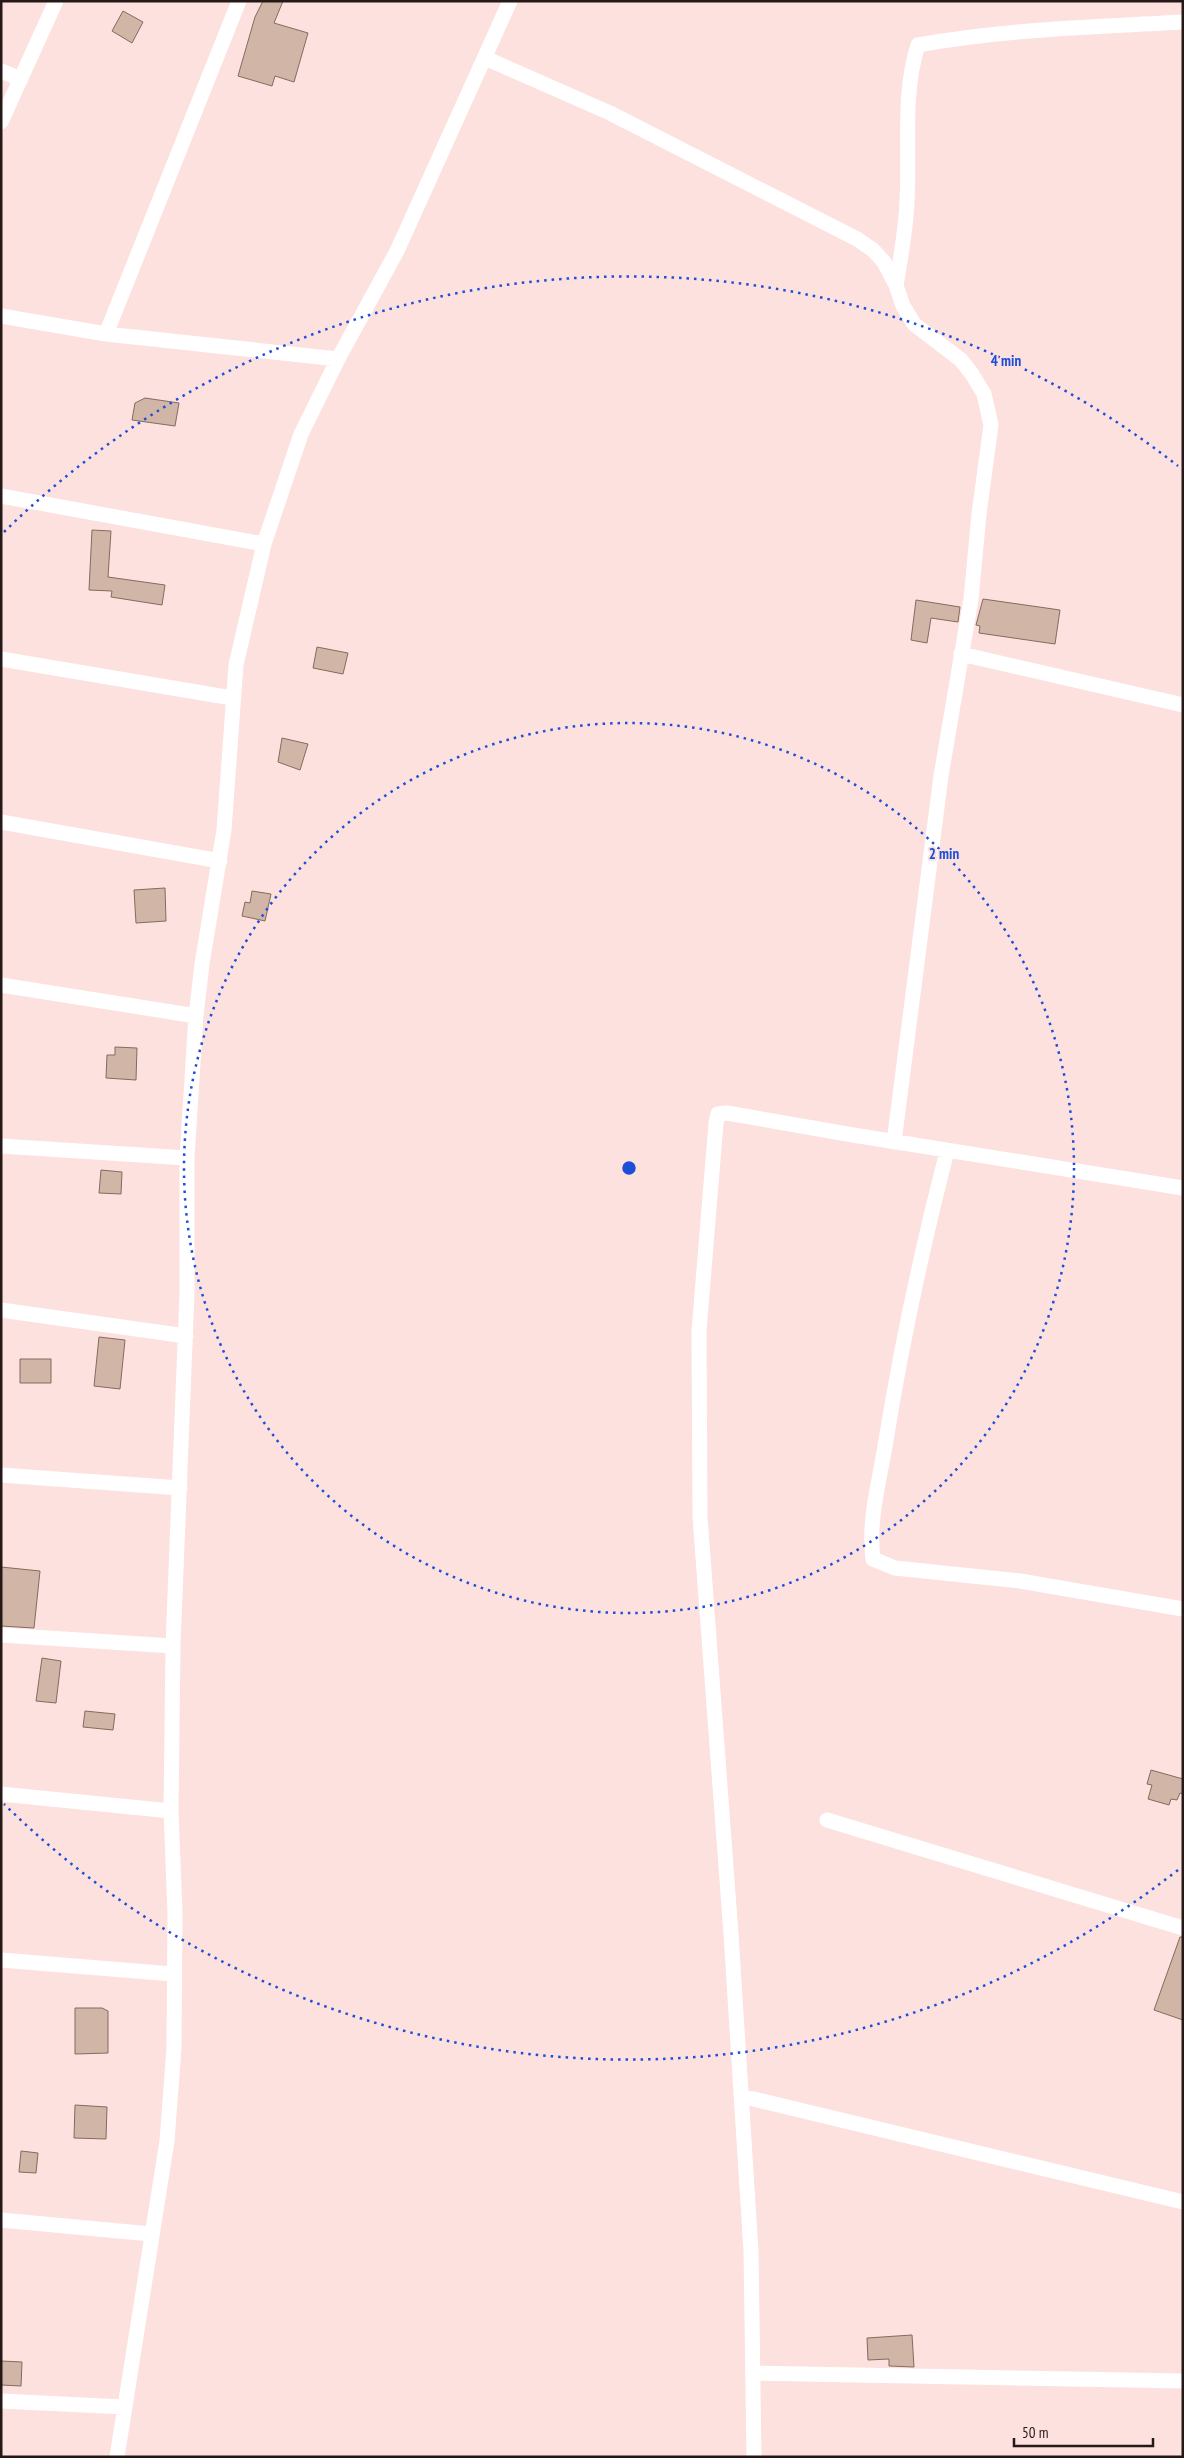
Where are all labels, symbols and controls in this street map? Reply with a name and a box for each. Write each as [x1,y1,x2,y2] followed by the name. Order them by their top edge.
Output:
[991,351,1021,370] text: 4 min
[929,844,959,863] text: 2 min
[620,1159,638,1177] centre of rings
[1014,2416,1153,2448] scale bar
[1022,2423,1048,2442] text: 50 m

